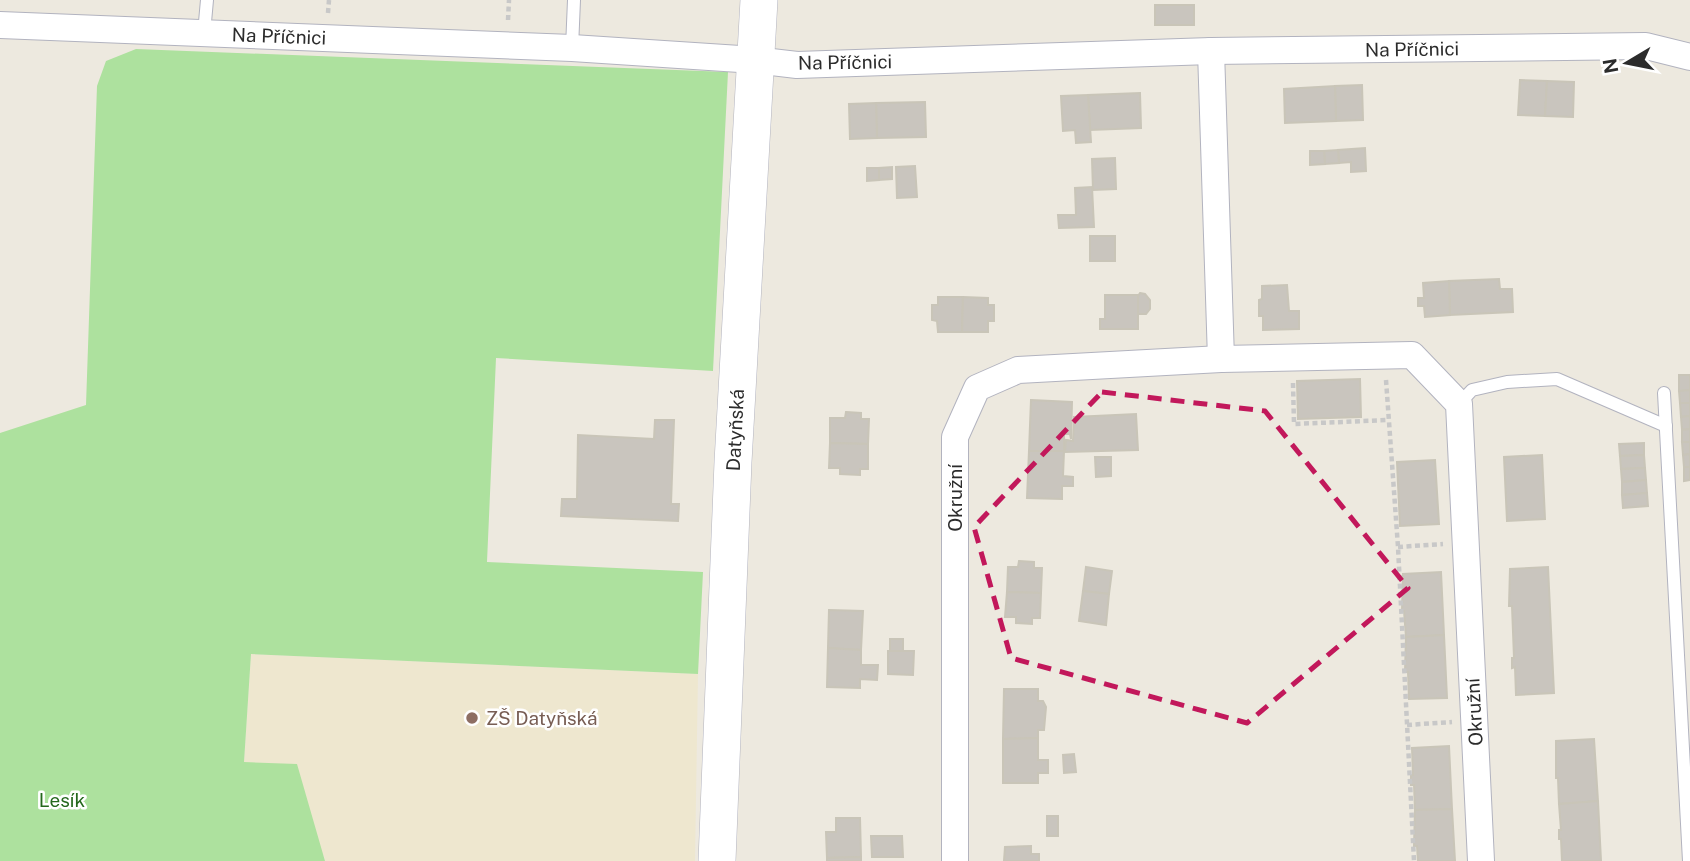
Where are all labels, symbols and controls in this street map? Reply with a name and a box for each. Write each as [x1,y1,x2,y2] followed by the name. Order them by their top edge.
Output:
[231,23,327,49] street label: Na Příčnici
[1592,28,1662,98] north arrow
[1365,37,1459,61] street label: Na Příčnici
[798,50,892,74] street label: Na Příčnici
[1598,57,1622,75] text: N
[722,388,748,472] street label: Datyňská
[944,464,966,532] street label: Okružní
[1461,677,1487,746] street label: Okružní
[486,707,598,729] place label: ZŠ Datyňská
[464,710,480,726] marker: ZŠ Datyňská
[39,789,85,811] park label: Lesík

